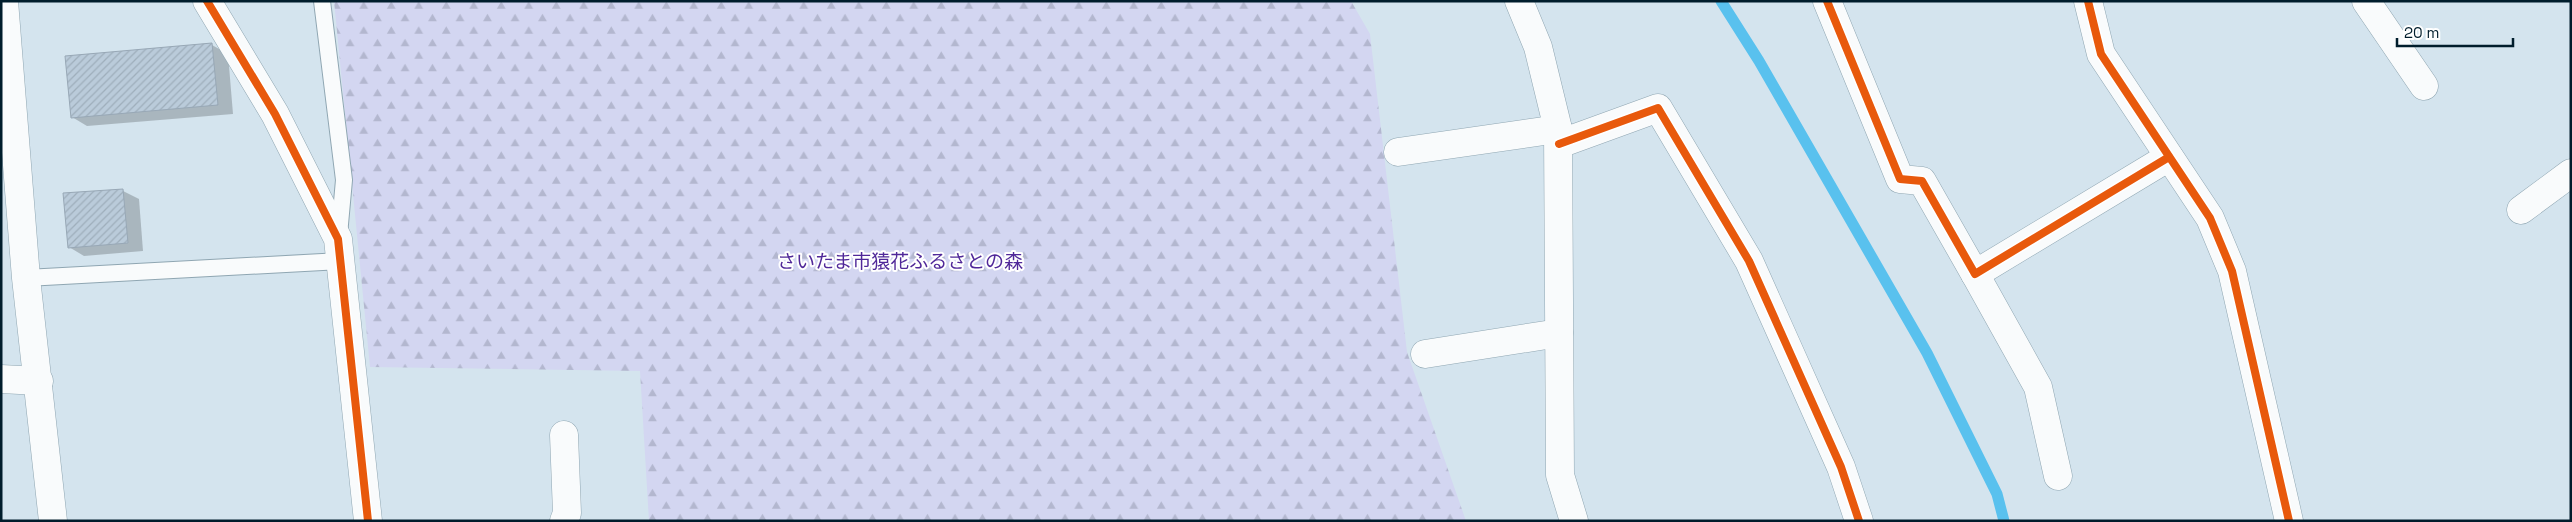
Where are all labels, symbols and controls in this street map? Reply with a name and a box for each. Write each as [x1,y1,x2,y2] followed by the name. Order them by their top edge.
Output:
[2397,15,2513,47] scale bar
[2404,23,2439,42] text: 20 m
[777,249,1023,274] park label: さいたま市猿花ふるさとの森

